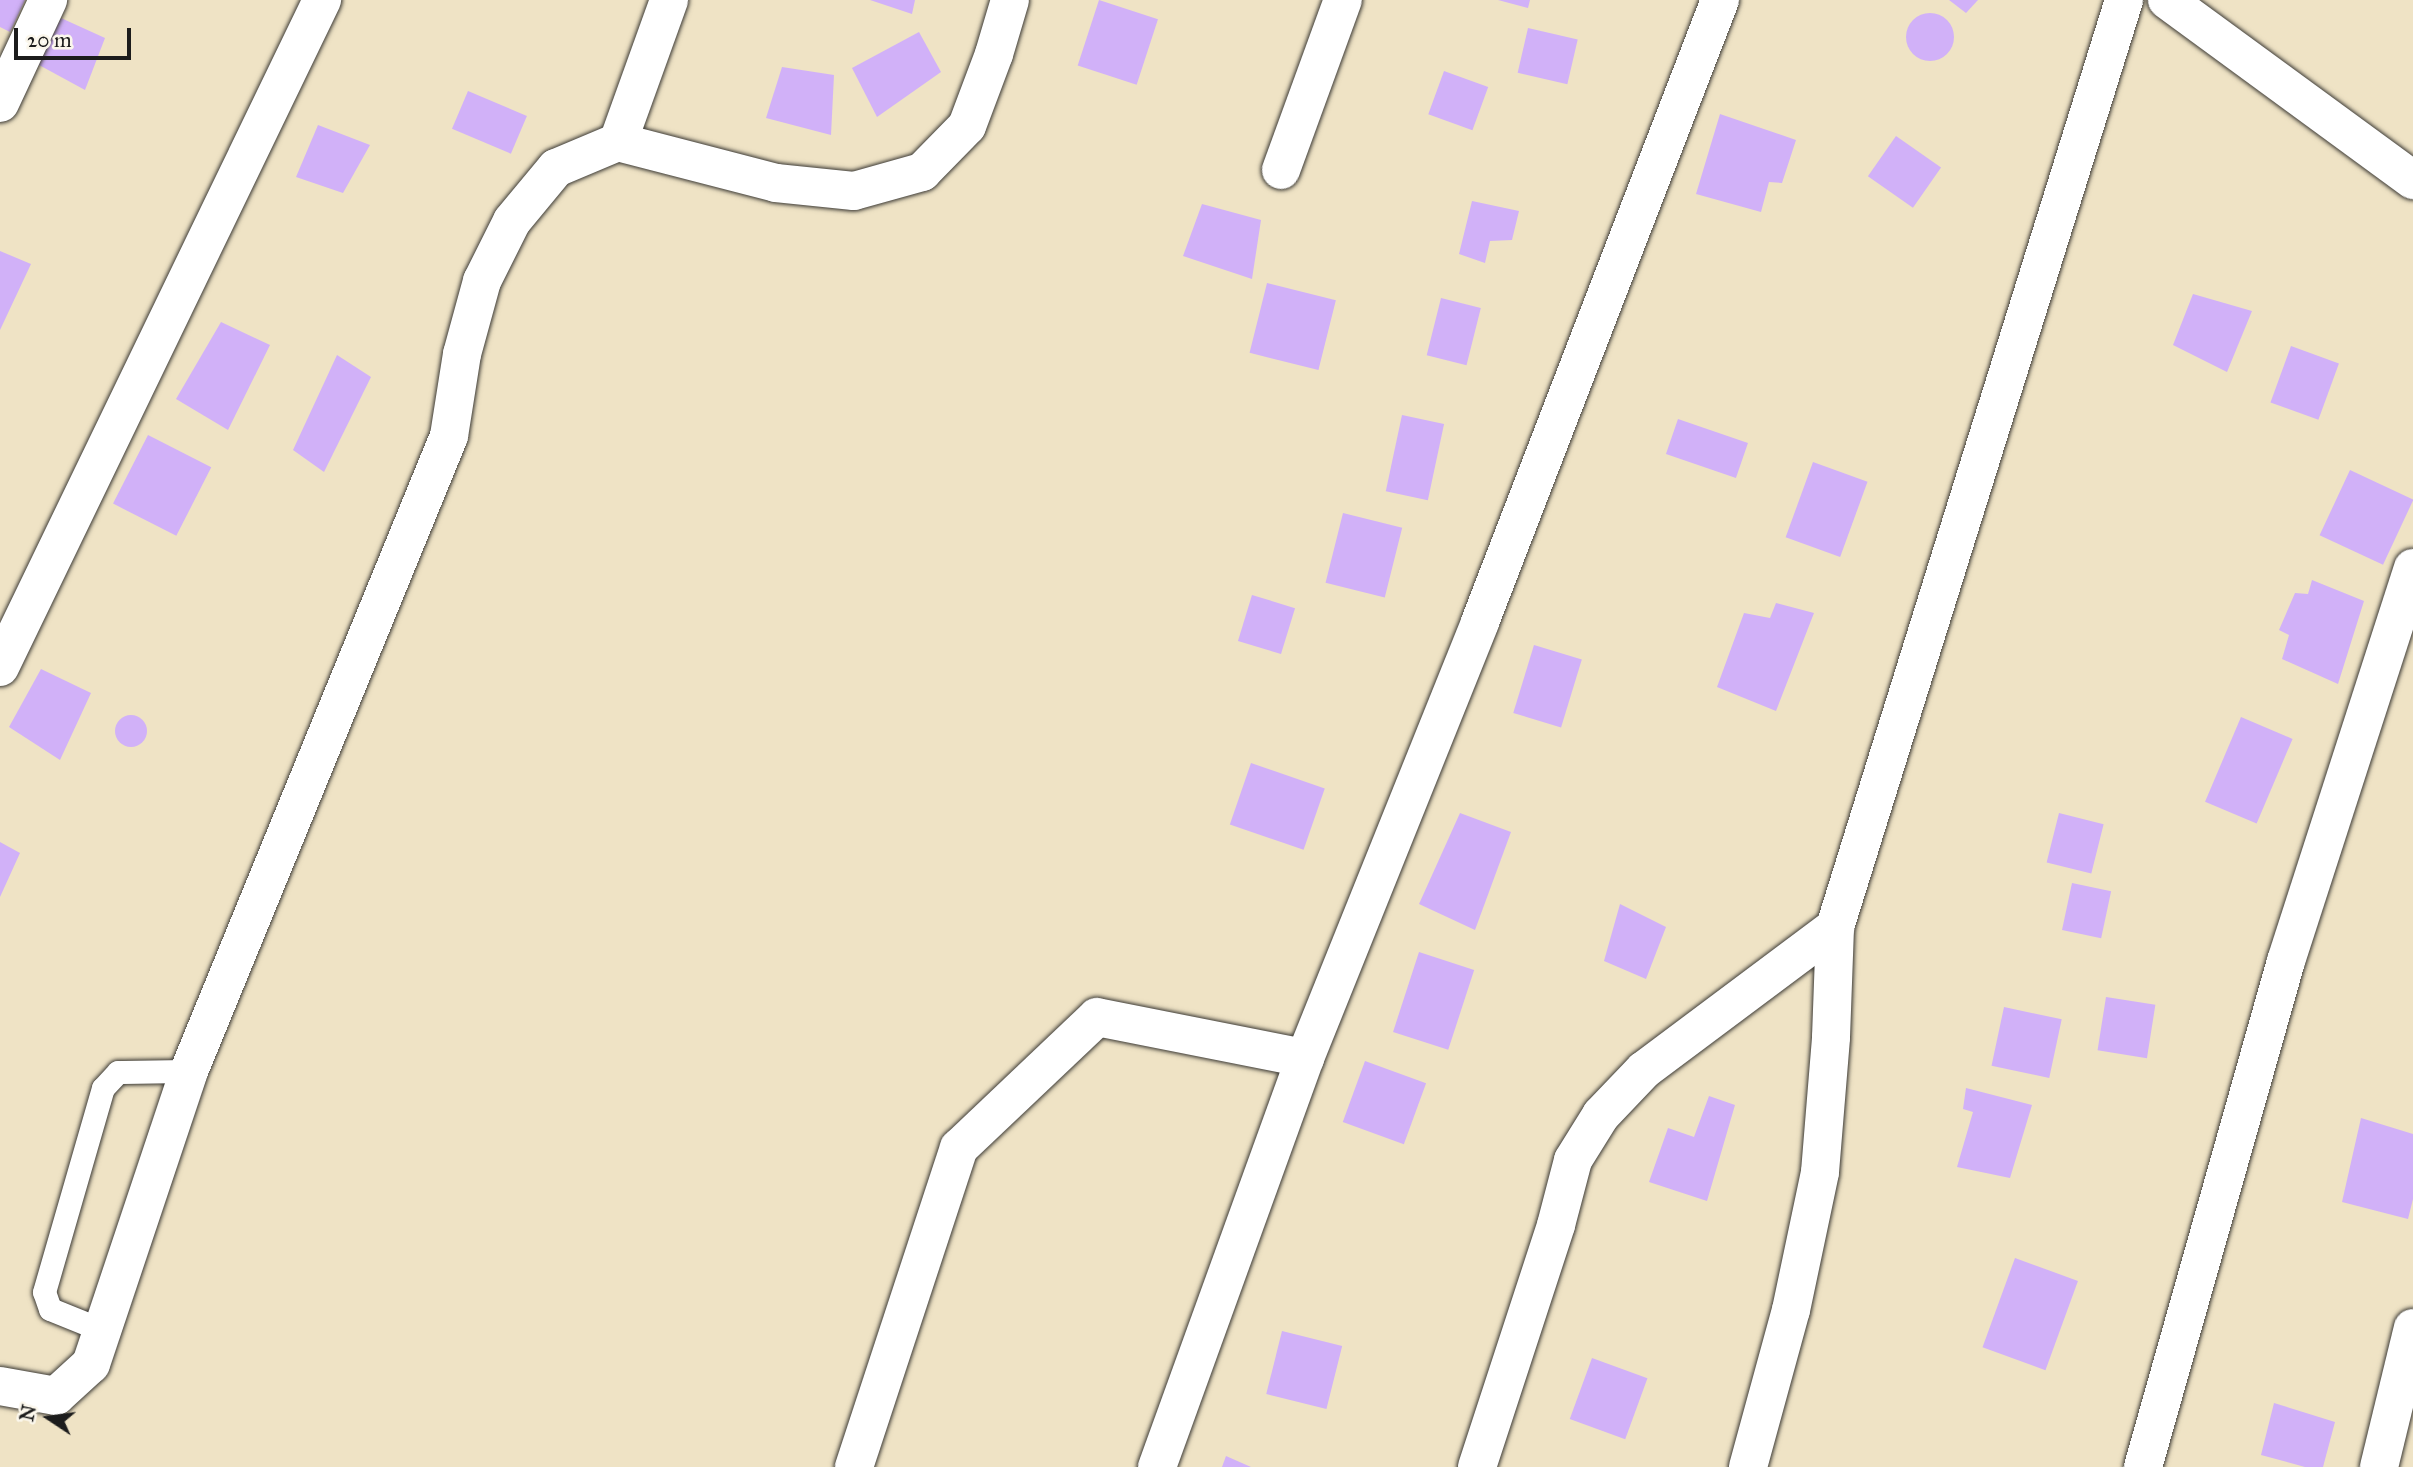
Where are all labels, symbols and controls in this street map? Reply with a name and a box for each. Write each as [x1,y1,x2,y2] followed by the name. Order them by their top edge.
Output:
[18,14,135,58] scale bar
[27,27,72,53] text: 20 m
[14,1383,84,1453] north arrow
[15,1403,41,1424] text: N

